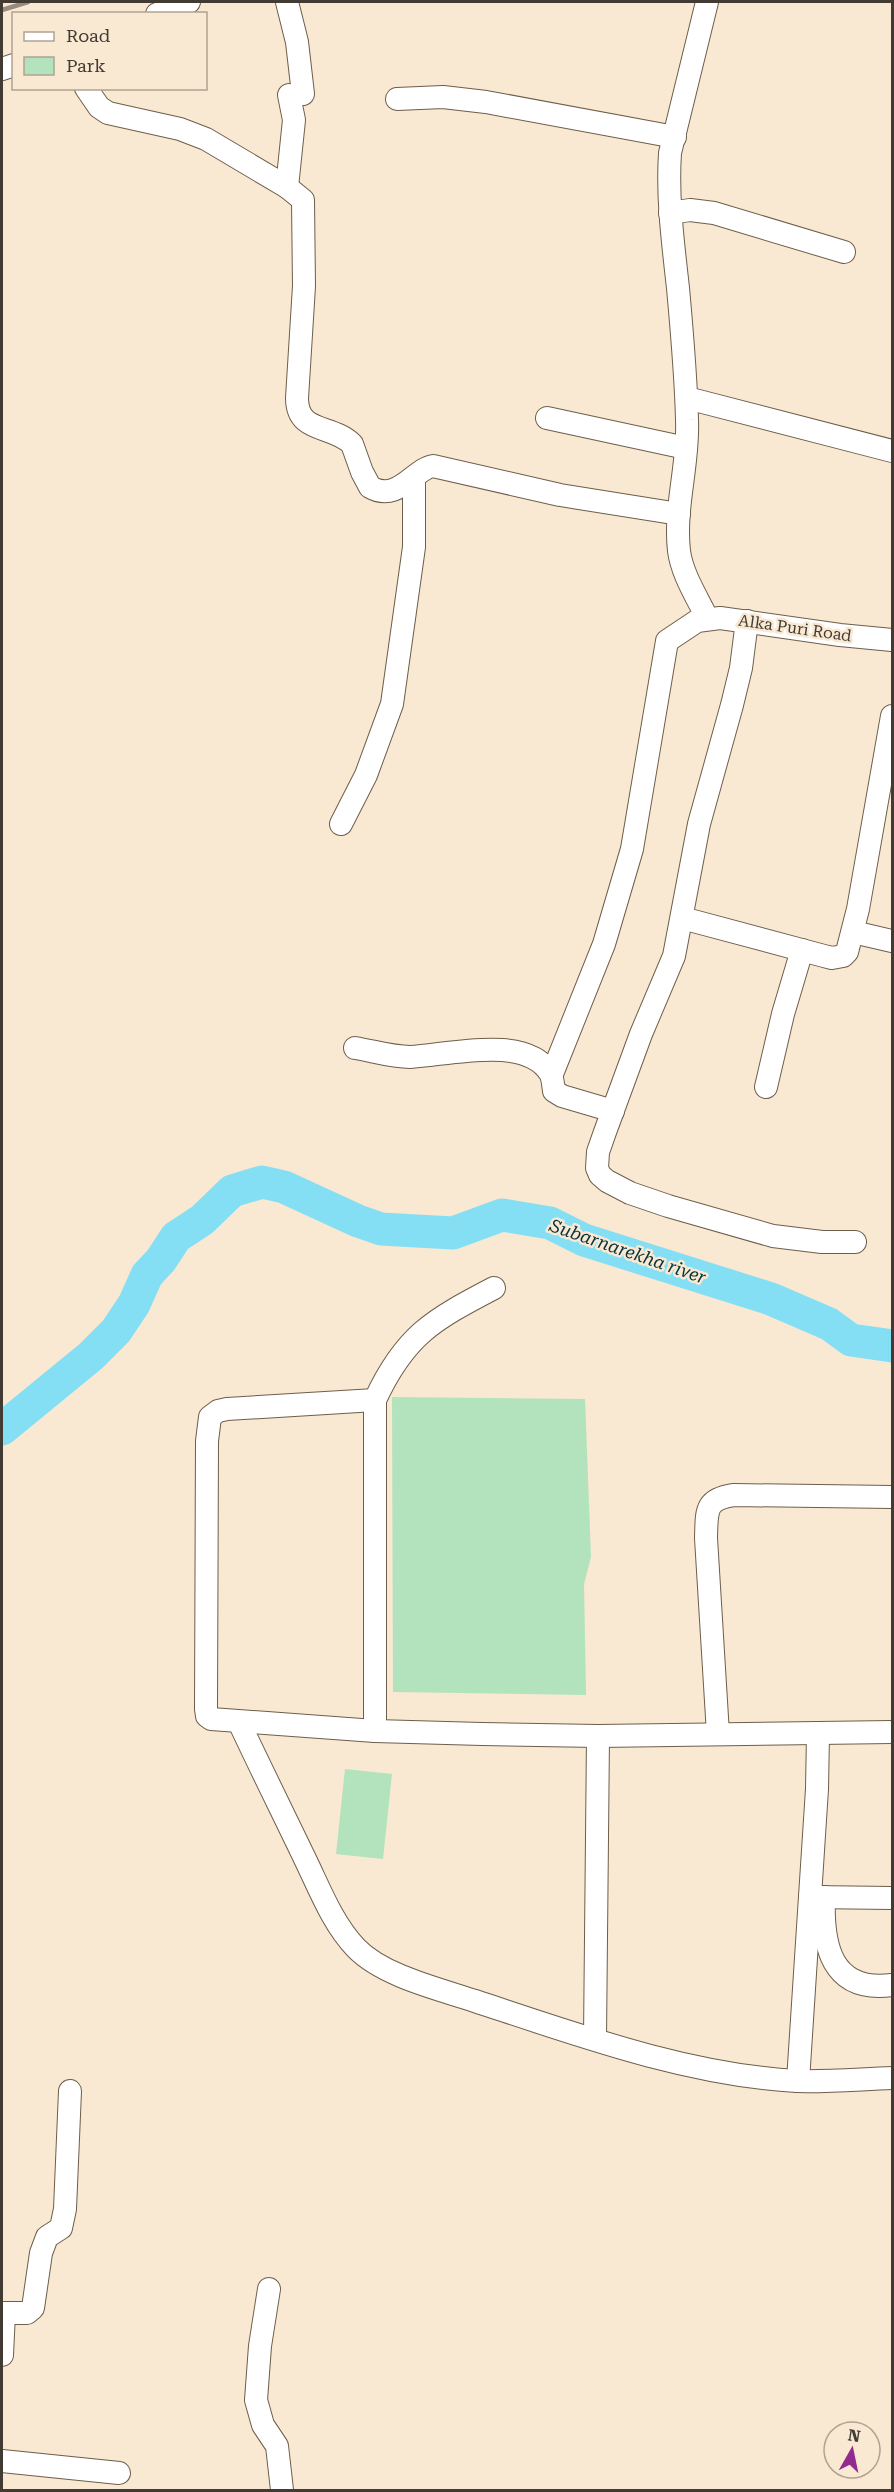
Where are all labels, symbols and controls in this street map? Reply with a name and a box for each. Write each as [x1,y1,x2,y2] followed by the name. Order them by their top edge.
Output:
[12,12,207,90] legend
[66,25,111,46] text: Road
[66,55,106,76] text: Park
[737,611,853,645] street label: Alka Puri Road
[546,1214,709,1288] water label: Subarnarekha river
[822,2420,882,2480] north arrow
[847,2425,862,2446] text: N

